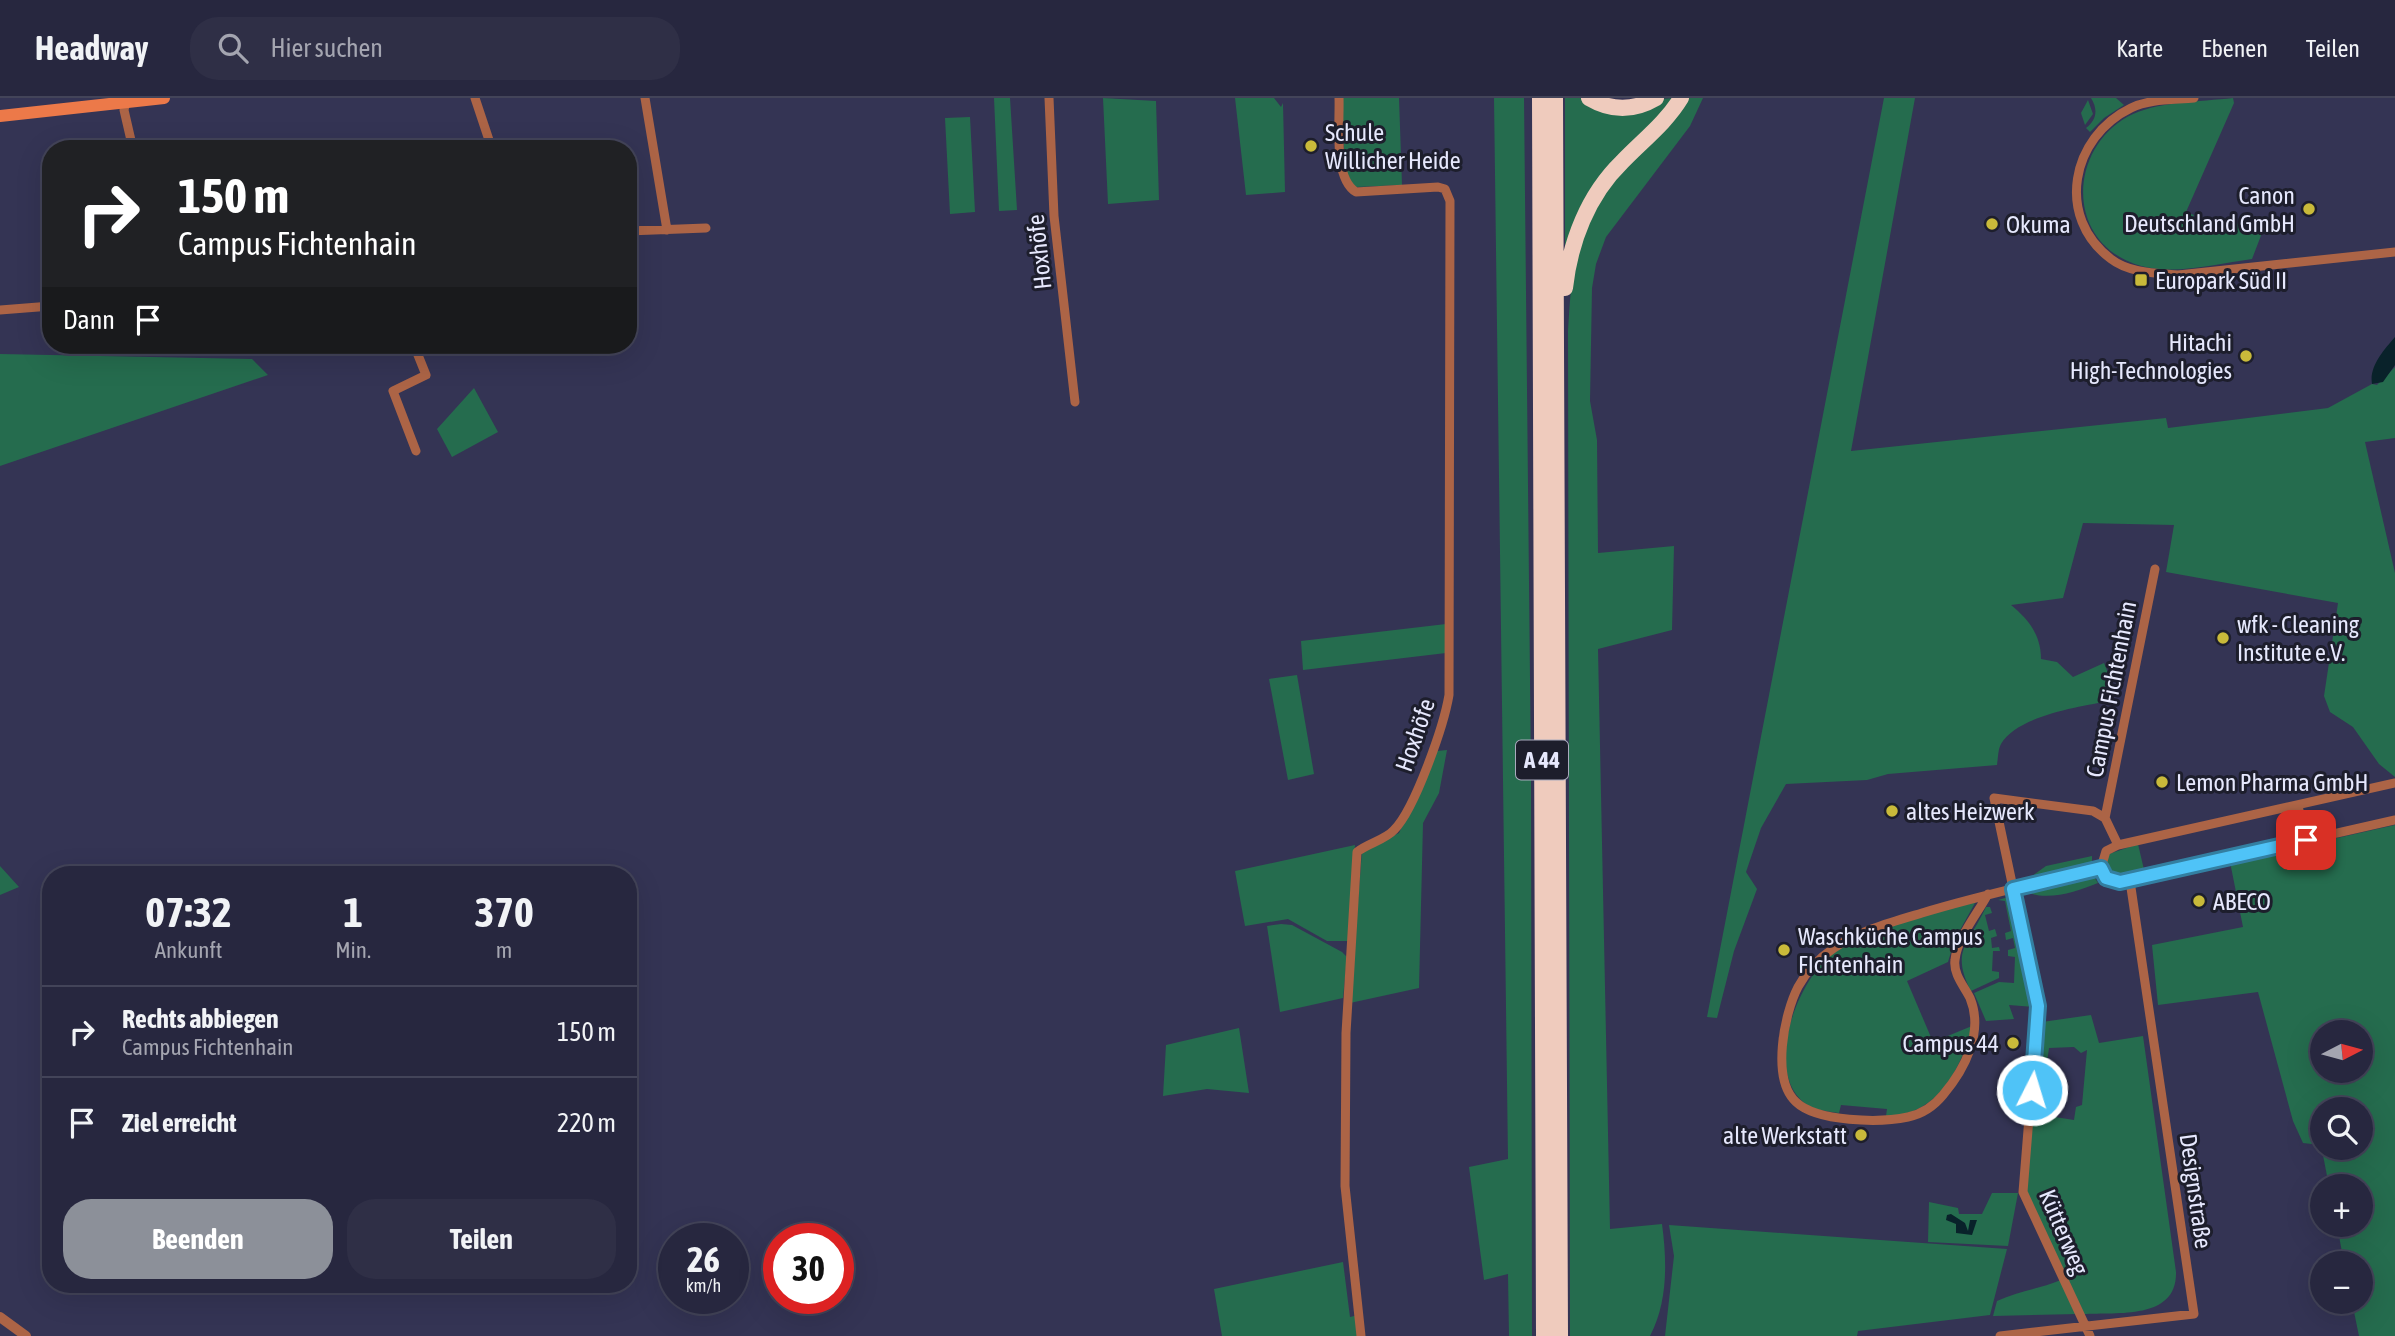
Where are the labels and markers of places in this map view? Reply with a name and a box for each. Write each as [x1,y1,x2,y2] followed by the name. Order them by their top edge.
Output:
[1325,119,1461,174] place label: Schule Willicher Heide
[1303,138,1319,154] marker: Schule Willicher Heide
[2124,182,2295,237] place label: Canon Deutschland GmbH
[2301,201,2317,217] marker: Canon Deutschland GmbH
[2006,211,2071,238] place label: Okuma
[1984,216,2000,232] marker: Okuma
[2155,267,2287,294] place label: Europark Süd II
[2133,272,2149,288] marker: Europark Süd II
[2070,329,2232,384] place label: Hitachi High-Technologies
[2238,348,2254,364] marker: Hitachi High-Technologies
[2237,611,2360,666] place label: wfk - Cleaning Institute e.V.
[2215,630,2231,646] marker: wfk - Cleaning Institute e.V.
[2176,769,2368,796] place label: Lemon Pharma GmbH
[2154,774,2170,790] marker: Lemon Pharma GmbH
[1906,798,2035,825] place label: altes Heizwerk
[1884,803,1900,819] marker: altes Heizwerk
[2276,810,2336,870] pin
[2213,888,2271,915] place label: ABECO
[2191,893,2207,909] marker: ABECO
[1798,923,1982,978] place label: Waschküche Campus FIchtenhain
[1776,942,1792,958] marker: Waschküche Campus FIchtenhain
[1902,1030,1999,1057] place label: Campus 44
[2005,1035,2021,1051] marker: Campus 44
[1723,1122,1847,1149] place label: alte Werkstatt
[1853,1127,1869,1143] marker: alte Werkstatt

